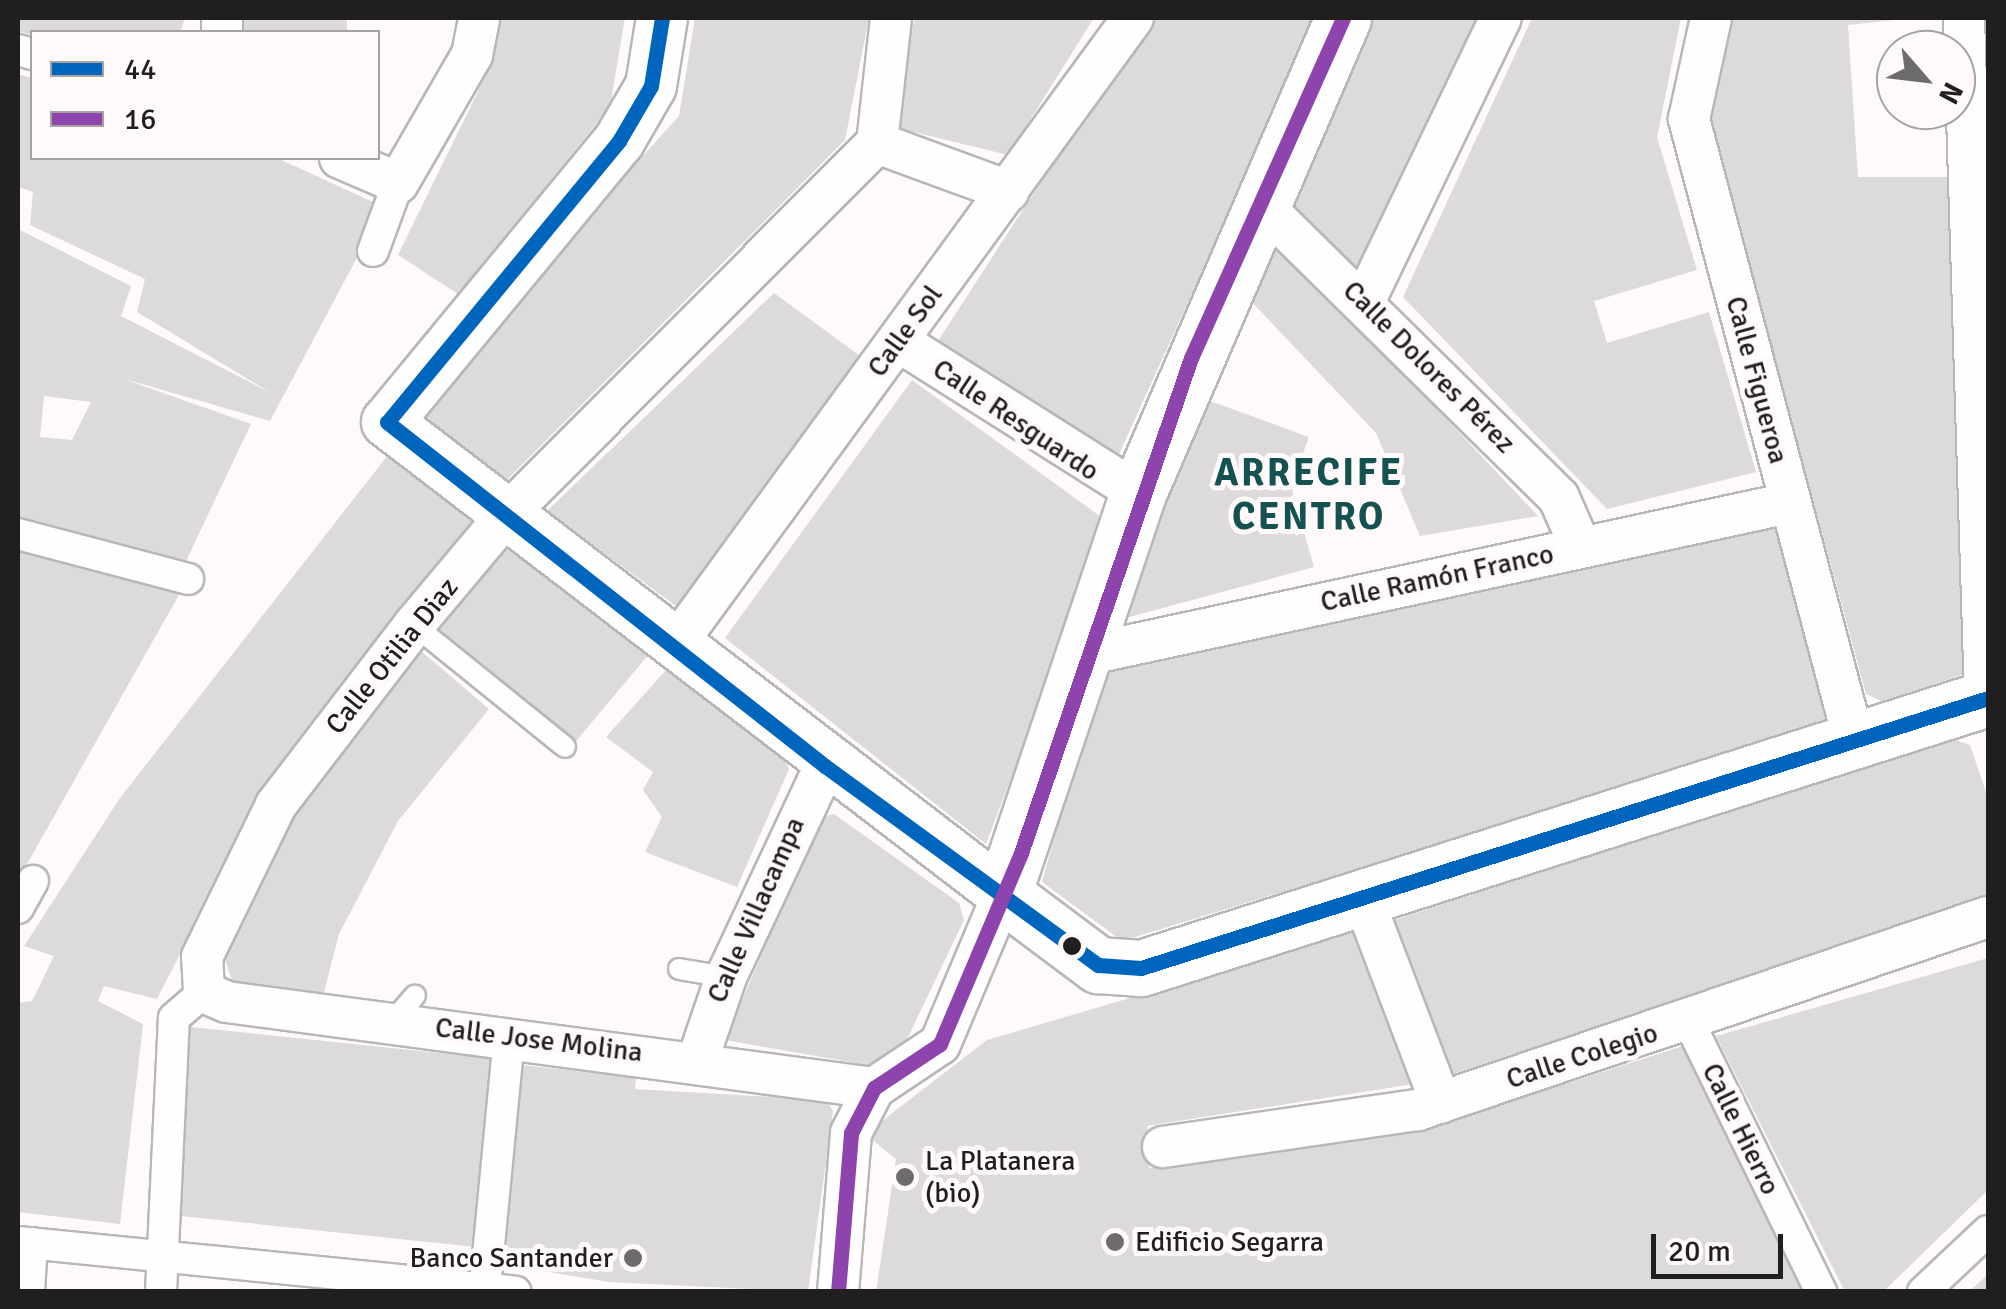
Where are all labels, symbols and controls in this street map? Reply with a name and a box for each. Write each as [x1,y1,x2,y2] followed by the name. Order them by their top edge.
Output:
[30,30,380,160] legend
[1876,30,1976,130] north arrow
[124,51,156,88] text: 44
[1931,77,1970,110] text: N
[124,101,156,138] text: 16
[1336,274,1522,460] street label: Calle Dolores Pérez
[860,279,950,383] street label: Calle Sol
[1719,293,1795,467] street label: Calle Figueroa
[926,352,1106,488] street label: Calle Resguardo
[1214,450,1404,540] district label: ARRECIFE CENTRO
[1318,537,1556,619] street label: Calle Ramón Franco
[319,571,465,741] street label: Calle Otilia Diaz
[700,812,812,1008] street label: Calle Villacampa
[1062,936,1082,956] unlabelled marker
[433,1011,645,1069] street label: Calle Jose Molina
[1502,1016,1662,1096] street label: Calle Colegio
[1695,1058,1787,1200] street label: Calle Hierro
[925,1144,1075,1210] place label: La Platanera (bio)
[894,1166,916,1188] marker: La Platanera (bio)
[1656,1214,1788,1276] scale bar
[1135,1225,1324,1259] place label: Edificio Segarra
[1104,1231,1126,1253] marker: Edificio Segarra
[1668,1233,1731,1270] text: 20 m
[409,1241,613,1275] place label: Banco Santander
[622,1247,644,1269] marker: Banco Santander

